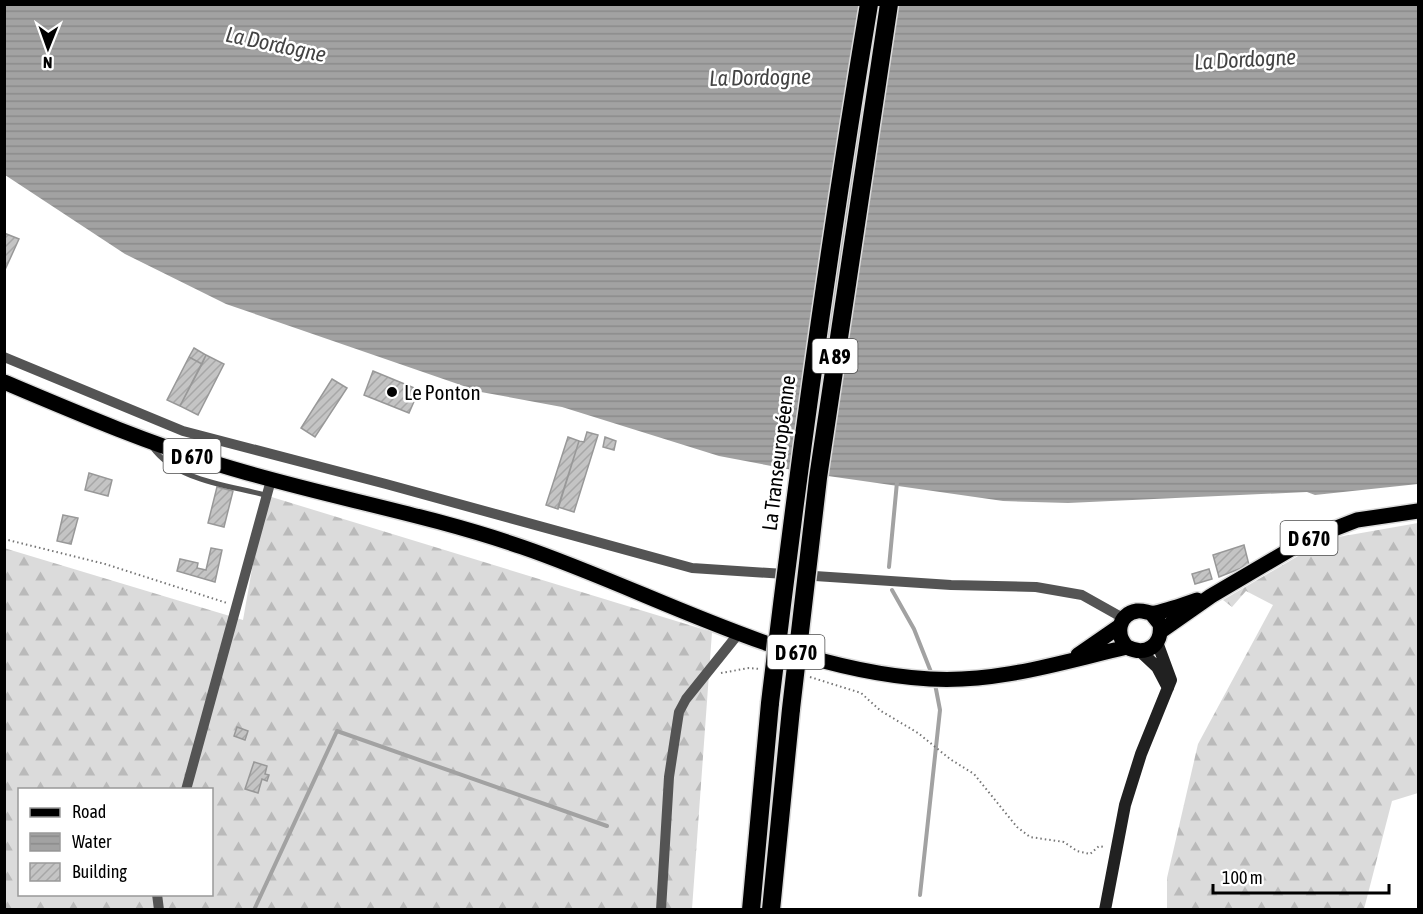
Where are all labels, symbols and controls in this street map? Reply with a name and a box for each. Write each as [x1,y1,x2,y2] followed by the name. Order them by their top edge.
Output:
[18,18,78,78] north arrow
[223,21,329,67] water label: La Dordogne
[1193,43,1297,75] water label: La Dordogne
[43,54,53,72] text: N
[709,63,811,91] water label: La Dordogne
[812,339,858,373] road number: A 89
[757,374,799,532] street label: La Transeuropéenne
[404,380,481,404] place label: Le Ponton
[385,385,399,399] marker: Le Ponton
[164,439,220,473] road number: D 670
[1280,521,1338,555] road number: D 670
[768,635,824,669] road number: D 670
[18,788,213,896] legend
[72,801,106,822] text: Road
[72,831,112,852] text: Water
[1213,857,1388,895] scale bar
[72,861,127,882] text: Building
[1222,867,1263,888] text: 100 m

